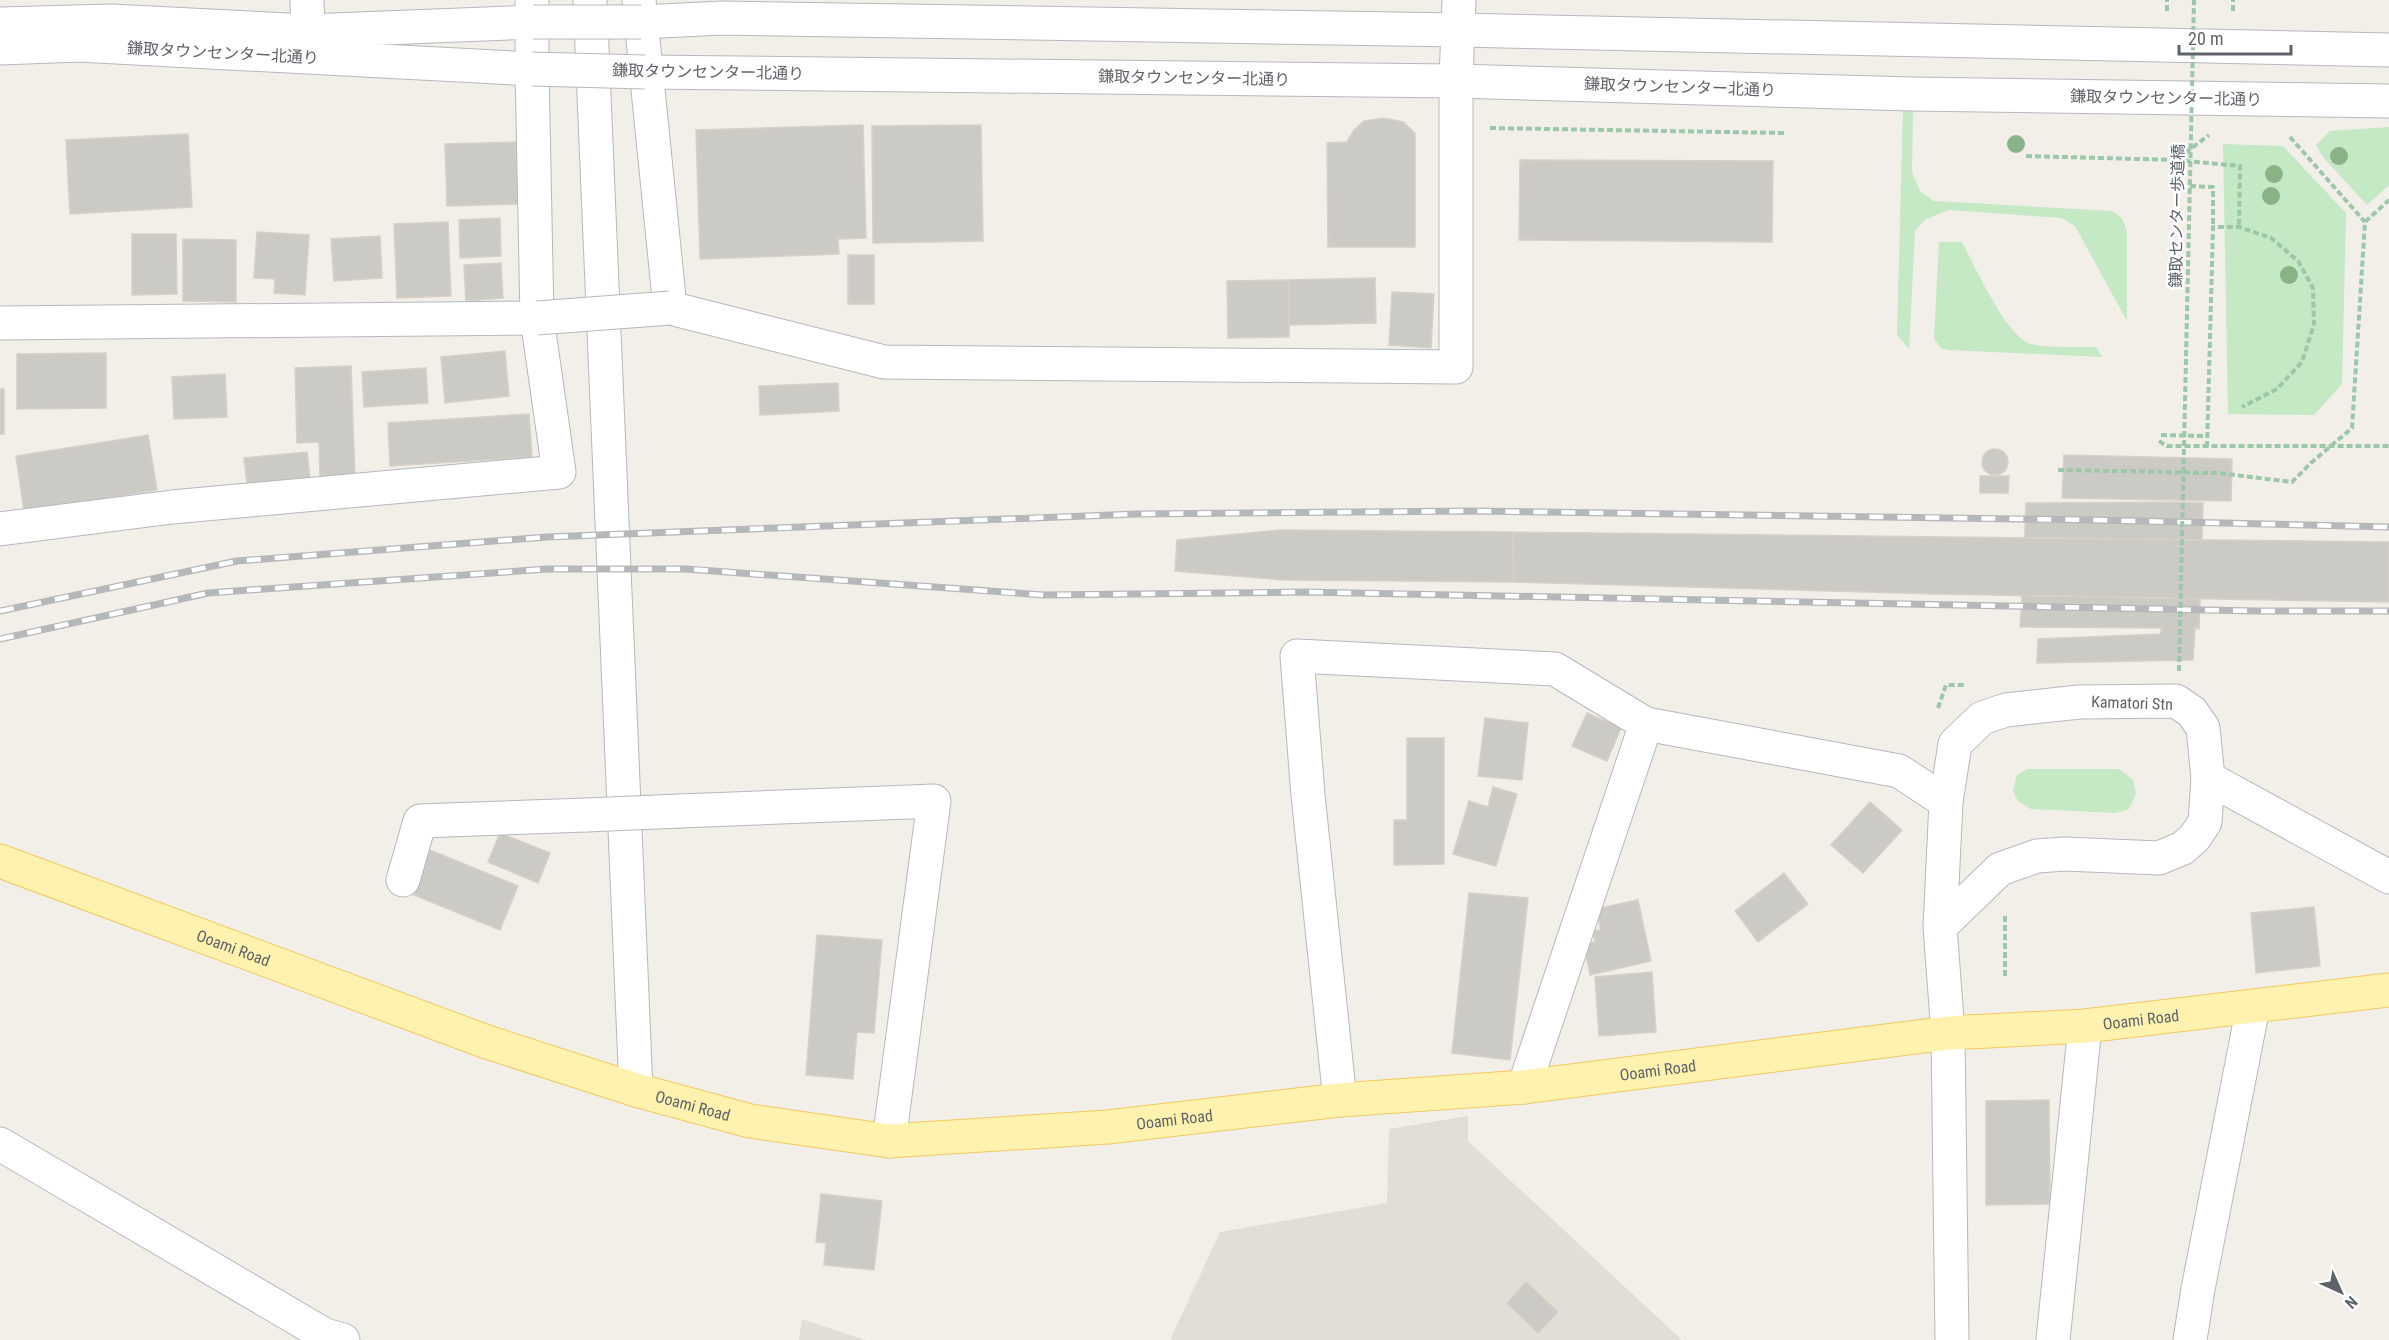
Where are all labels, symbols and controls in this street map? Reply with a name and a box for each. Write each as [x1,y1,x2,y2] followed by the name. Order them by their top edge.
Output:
[2179,18,2292,56] scale bar
[2188,28,2223,49] text: 20 m
[127,38,319,68] street label: 鎌取タウンセンター北通り
[612,61,804,83] street label: 鎌取タウンセンター北通り
[1098,67,1290,89] street label: 鎌取タウンセンター北通り
[1584,74,1776,100] street label: 鎌取タウンセンター北通り
[2070,87,2262,109] street label: 鎌取タウンセンター北通り
[2166,144,2188,288] street label: 鎌取センター歩道橋
[2091,692,2173,714] street label: Kamatori Stn
[194,925,273,970] street label: Ooami Road
[2102,1005,2180,1033] street label: Ooami Road
[1618,1056,1697,1084] street label: Ooami Road
[653,1086,732,1125] street label: Ooami Road
[1135,1105,1214,1133] street label: Ooami Road
[2311,1262,2371,1322] north arrow
[2341,1292,2361,1312] text: N

